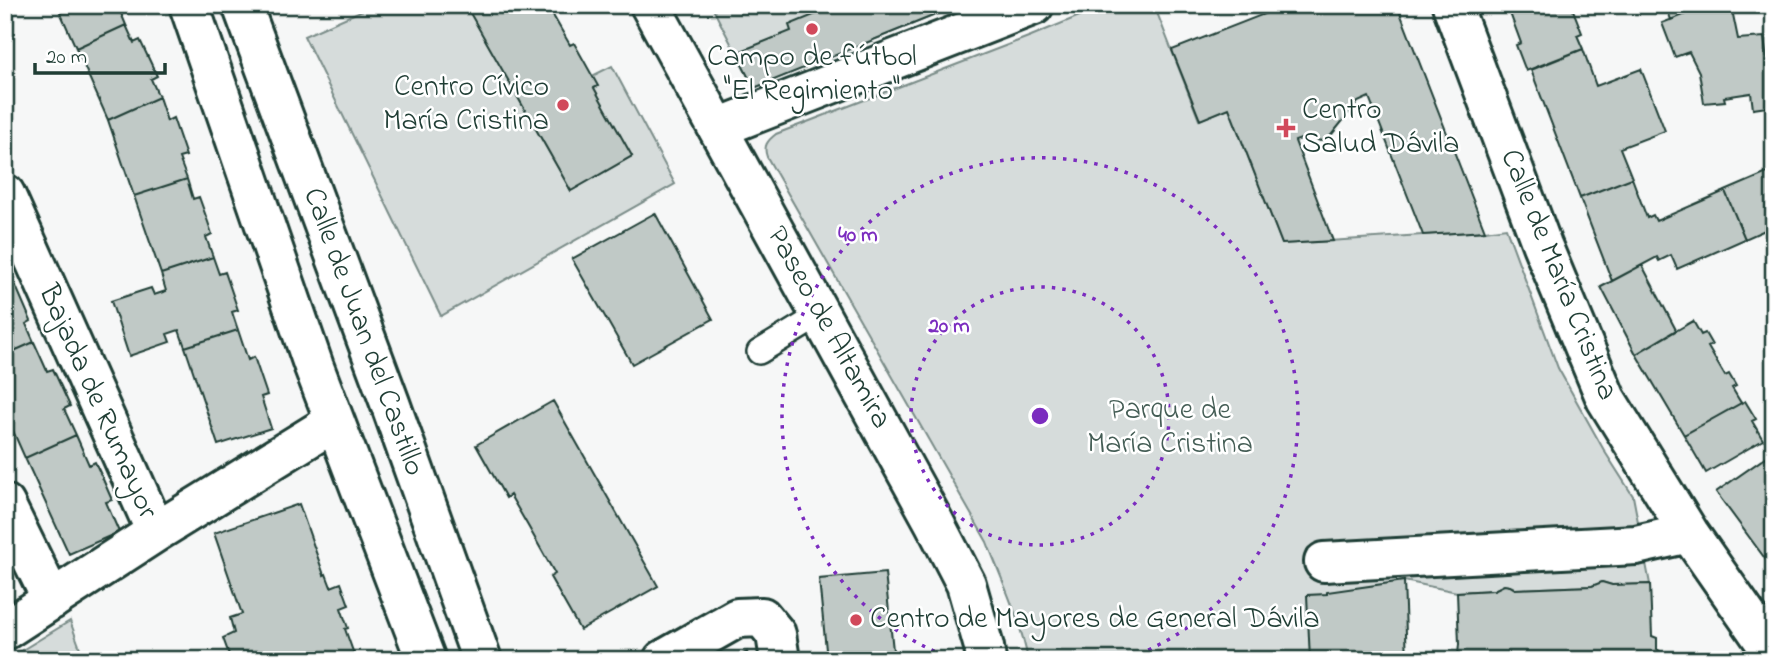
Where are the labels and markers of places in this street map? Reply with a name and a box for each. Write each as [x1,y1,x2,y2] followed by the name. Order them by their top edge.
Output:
[804,21,820,37] marker: Campo de fútbol "El Regimiento"
[707,36,917,114] place label: Campo de fútbol "El Regimiento"
[383,66,549,144] place label: Centro Cívico María Cristina
[1302,89,1459,167] place label: Centro Salud Dávila
[555,97,571,113] marker: Centro Cívico María Cristina
[1276,118,1296,138] marker: Centro Salud Dávila
[1028,404,1052,428] centre of rings
[870,598,1320,642] place label: Centro de Mayores de General Dávila
[848,612,864,628] marker: Centro de Mayores de General Dávila

